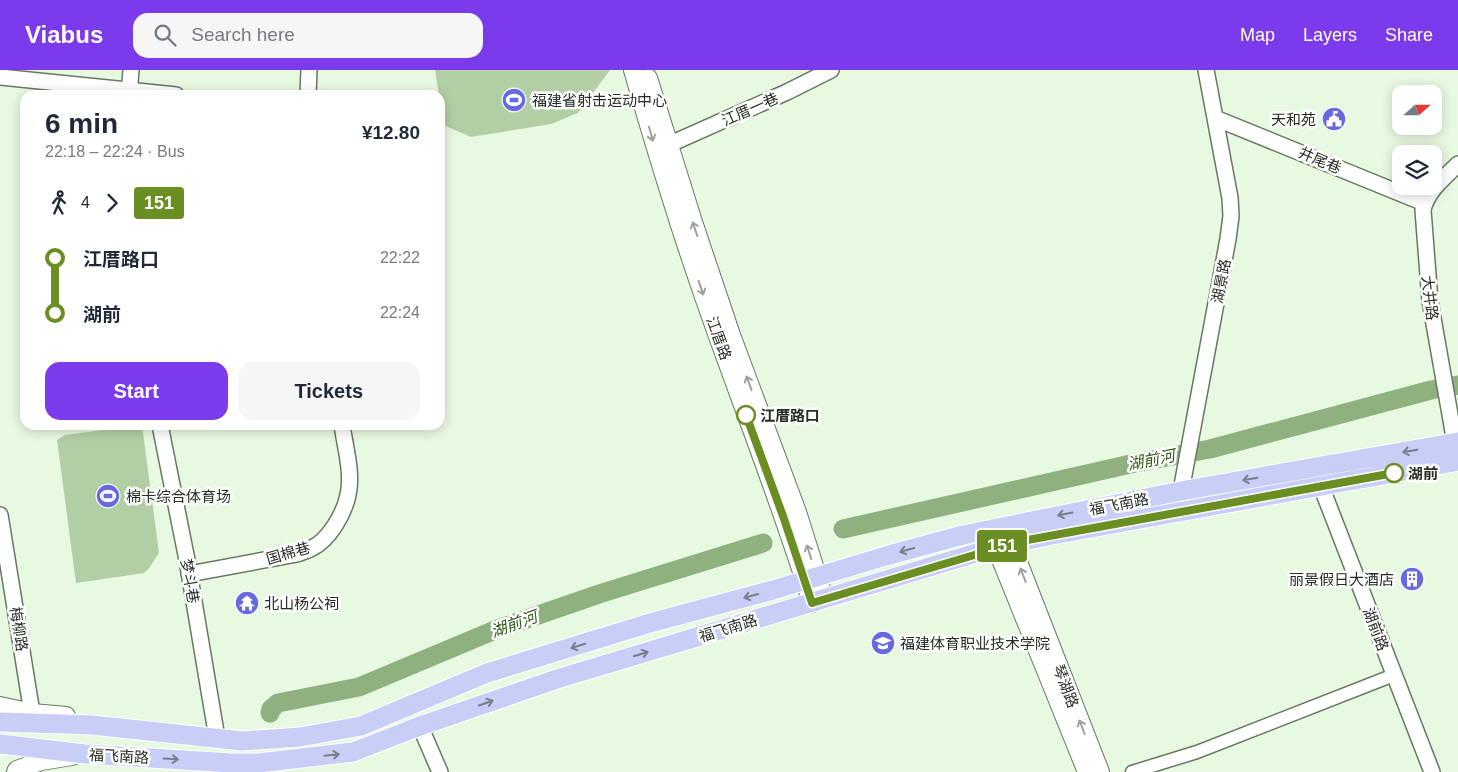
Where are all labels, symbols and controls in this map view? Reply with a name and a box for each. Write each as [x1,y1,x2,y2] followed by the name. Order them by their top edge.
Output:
[133,13,483,58] search box
[25,21,103,48] text: Viabus
[151,21,179,49] icon: search
[191,24,295,45] text: Search here
[1240,25,1275,45] text: Map
[1303,25,1357,45] text: Layers
[1385,25,1433,45] text: Share
[1392,85,1442,135] north arrow
[1392,85,1442,195] map controls
[501,87,527,113] sports icon: 福建省射击运动中心
[719,89,781,129] street label: 江厝一巷
[532,92,667,109] place label: 福建省射击运动中心
[1321,106,1347,132] public building icon: 天和苑
[45,108,118,139] text: 6 min
[1271,111,1316,128] place label: 天和苑
[362,122,420,143] text: ¥12.80
[647,125,657,141] one-way arrow
[45,143,185,160] text: 22:18 – 22:24 · Bus
[1296,143,1344,177] street label: 井尾巷
[1392,145,1442,195] button: layers
[45,189,73,217] icon: walk
[98,189,126,217] icon: forward
[144,193,174,213] text: 151
[81,194,90,211] text: 4
[690,222,699,238] one-way arrow
[83,249,159,270] text: 江厝路口
[380,249,420,266] text: 22:22
[1208,257,1234,305] street label: 湖景路
[1419,275,1441,321] street label: 大井路
[697,280,706,296] one-way arrow
[83,304,121,325] text: 湖前
[380,304,420,321] text: 22:24
[703,314,735,362] street label: 江厝路
[45,362,228,420] button: Start
[238,362,420,420] button: Tickets
[744,375,753,391] one-way arrow
[736,405,756,425] marker: 江厝路口
[760,407,820,424] place label: 江厝路口
[1402,446,1418,456] one-way arrow
[1126,447,1179,473] water label: 湖前河
[1384,463,1404,483] marker: 湖前
[1408,465,1438,482] place label: 湖前
[1242,475,1258,485] one-way arrow
[95,483,121,509] sports icon: 棉卡综合体育场
[126,488,231,505] place label: 棉卡综合体育场
[1088,490,1150,518] street label: 福飞南路
[1057,510,1073,520] one-way arrow
[973,530,1031,562] line badge: 151
[987,536,1017,556] text: 151
[264,539,312,567] street label: 国棉巷
[804,544,814,560] one-way arrow
[899,546,915,555] one-way arrow
[178,557,202,605] street label: 梦斗巷
[1399,566,1425,592] building icon: 丽景假日大酒店
[1018,568,1027,583] one-way arrow
[1289,571,1394,588] place label: 丽景假日大酒店
[234,590,260,616] temple icon: 北山杨公祠
[743,592,759,602] one-way arrow
[264,595,339,612] place label: 北山杨公祠
[7,605,31,653] street label: 梅柳路
[1360,605,1392,653] street label: 湖前路
[489,607,542,640] water label: 湖前河
[697,611,759,645] street label: 福飞南路
[870,630,896,656] school or university icon: 福建体育职业技术学院
[900,635,1050,652] place label: 福建体育职业技术学院
[570,641,586,651] one-way arrow
[632,648,648,658] one-way arrow
[1050,662,1082,710] street label: 琴湖路
[478,698,494,708] one-way arrow
[1077,719,1086,735] one-way arrow
[89,746,149,766] street label: 福飞南路
[324,750,340,760] one-way arrow
[162,755,178,764] one-way arrow

